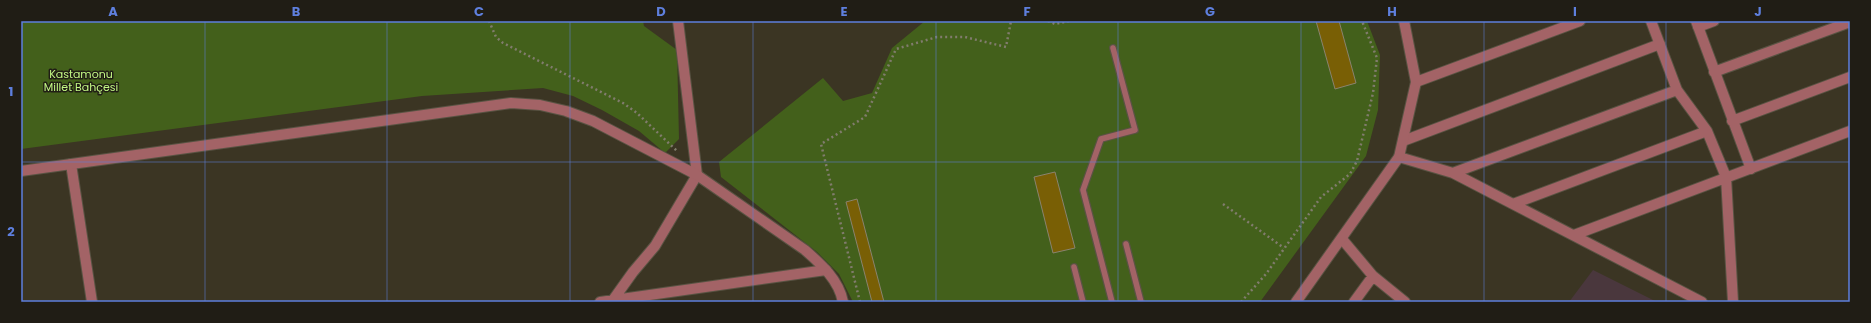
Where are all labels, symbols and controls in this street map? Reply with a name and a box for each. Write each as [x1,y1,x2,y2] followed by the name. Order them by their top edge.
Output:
[108,2,118,21] text: A
[292,2,301,21] text: B
[474,2,484,21] text: C
[656,2,666,21] text: D
[840,2,848,21] text: E
[1023,2,1031,21] text: F
[1205,2,1215,21] text: G
[1387,2,1397,21] text: H
[1573,2,1577,21] text: I
[1754,2,1762,21] text: J
[44,66,119,95] park label: Kastamonu Millet Bahçesi
[9,82,13,101] text: 1
[7,222,15,241] text: 2

